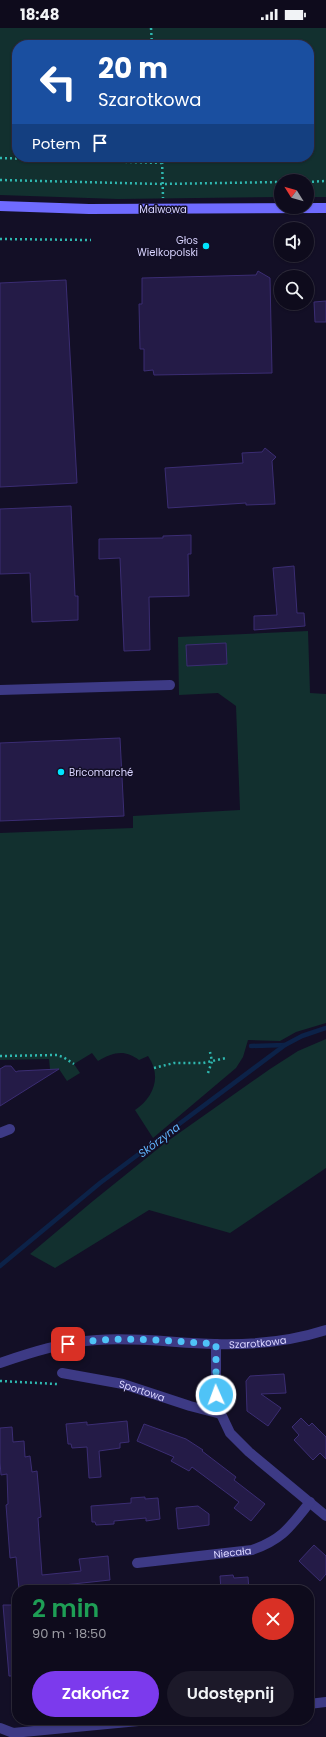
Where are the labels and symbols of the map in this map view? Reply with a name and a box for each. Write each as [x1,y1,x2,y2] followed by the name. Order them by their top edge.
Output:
[274,174,314,214] north arrow
[139,202,187,217] street label: Malwowa
[137,233,198,260] place label: Głos Wielkopolski
[201,241,211,251] marker: Głos Wielkopolski
[69,765,133,780] place label: Bricomarché
[56,767,66,777] marker: Bricomarché
[135,1119,184,1161] water label: Skórzyna
[51,1327,85,1361] pin
[229,1332,288,1352] street label: Szarotkowa
[195,1374,237,1416] position arrow
[118,1376,167,1405] street label: Sportowa
[213,1543,252,1562] street label: Niecała

